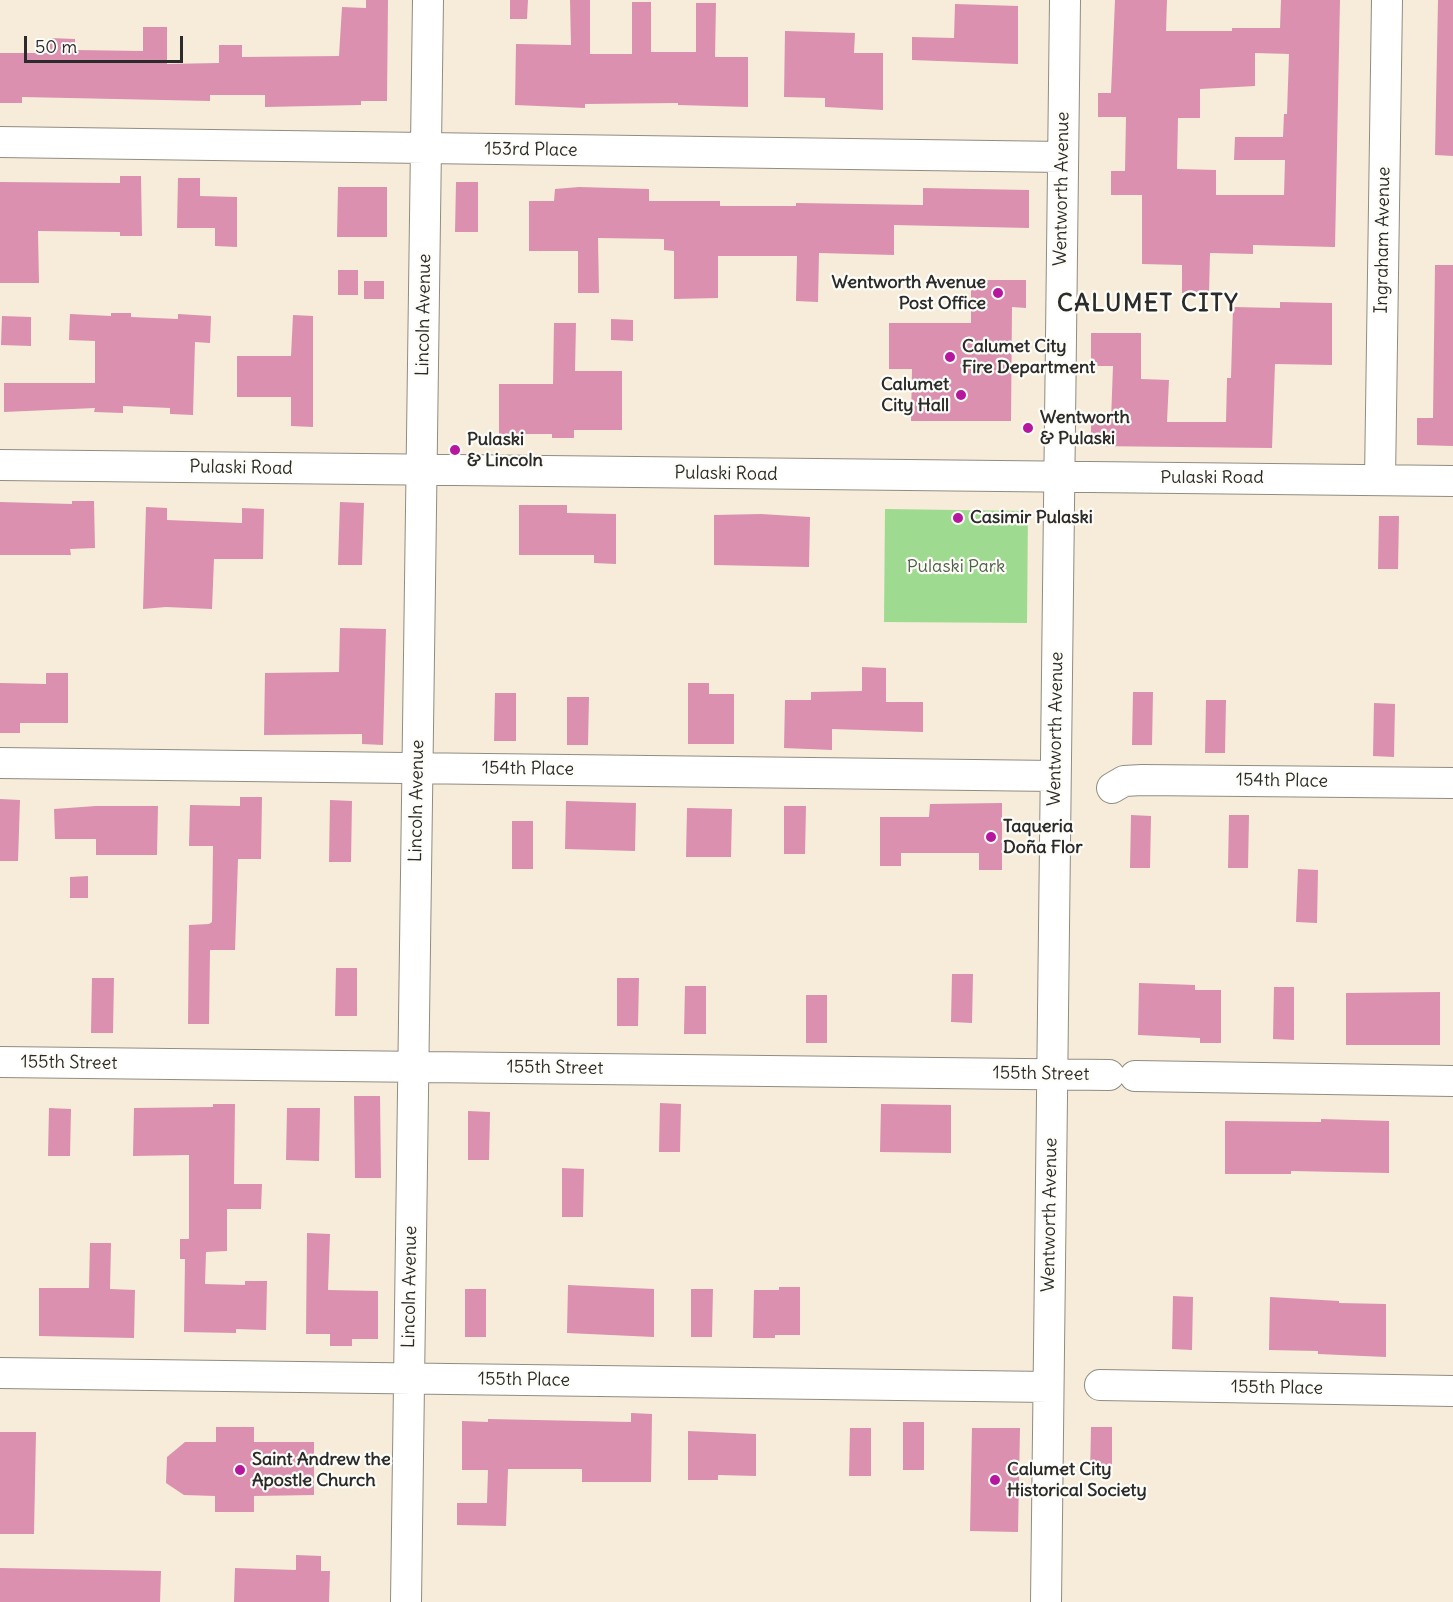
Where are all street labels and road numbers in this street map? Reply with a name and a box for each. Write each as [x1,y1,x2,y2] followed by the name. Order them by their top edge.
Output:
[1050,112,1074,266] street label: Wentworth Avenue
[484,138,578,162] street label: 153rd Place
[1371,166,1395,314] street label: Ingraham Avenue
[412,254,436,376] street label: Lincoln Avenue
[189,456,293,480] street label: Pulaski Road
[674,462,778,486] street label: Pulaski Road
[1160,467,1264,489] street label: Pulaski Road
[1044,652,1068,806] street label: Wentworth Avenue
[405,740,429,862] street label: Lincoln Avenue
[482,757,574,781] street label: 154th Place
[1236,769,1328,793] street label: 154th Place
[21,1051,117,1075] street label: 155th Street
[507,1056,603,1080] street label: 155th Street
[993,1062,1089,1086] street label: 155th Street
[1038,1138,1062,1292] street label: Wentworth Avenue
[398,1226,422,1348] street label: Lincoln Avenue
[478,1368,570,1392] street label: 155th Place
[1231,1376,1323,1400] street label: 155th Place

